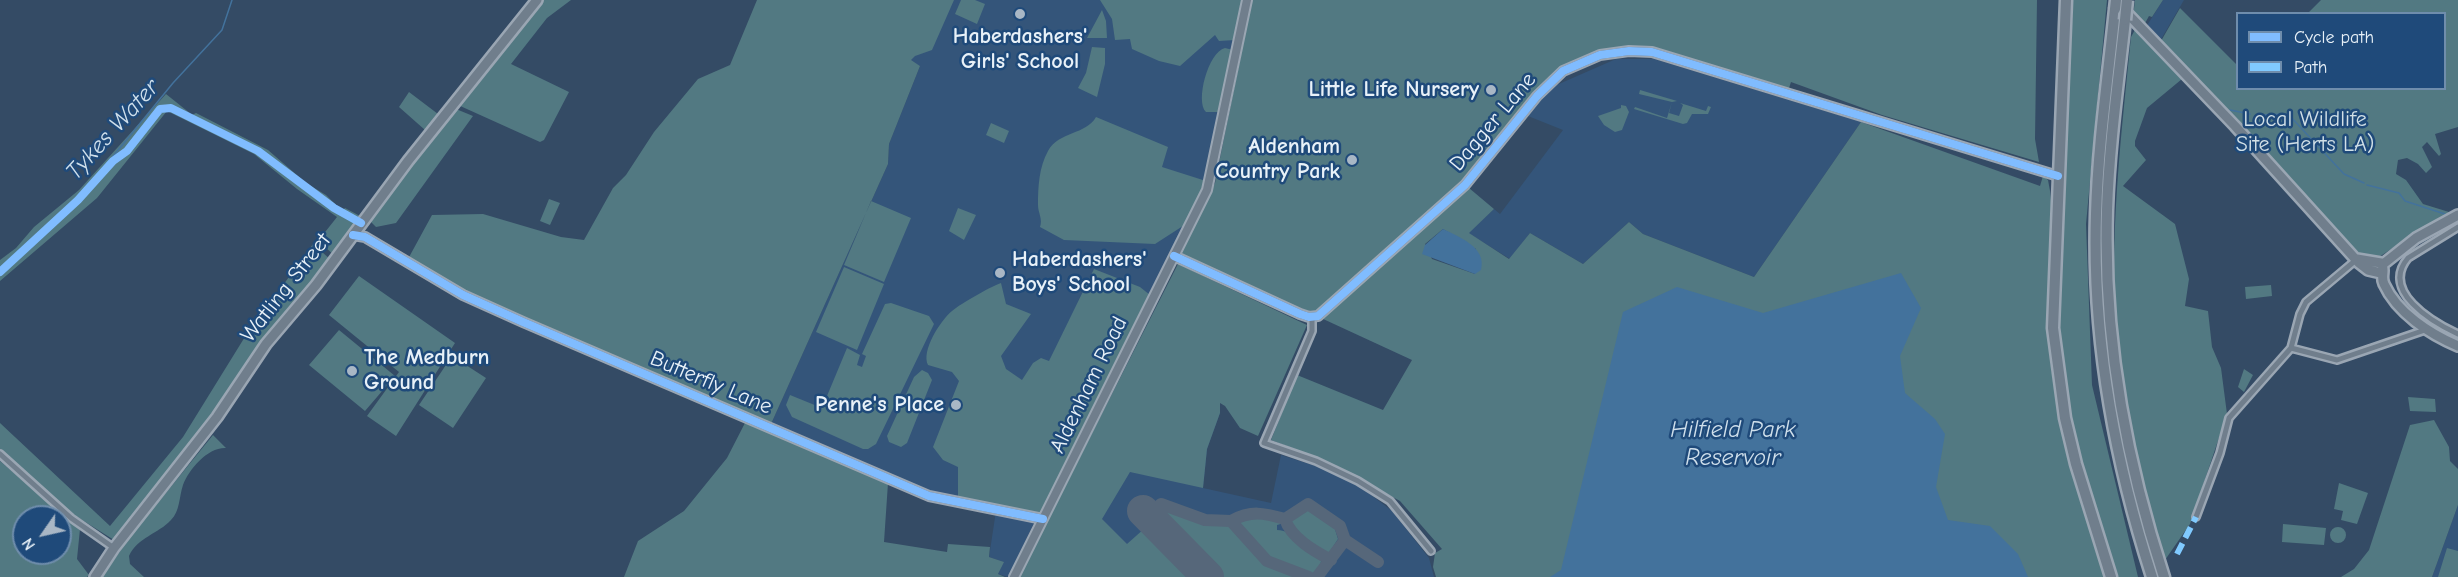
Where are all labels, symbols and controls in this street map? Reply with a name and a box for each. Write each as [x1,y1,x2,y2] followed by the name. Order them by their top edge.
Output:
[1013,7,1027,21] marker: Haberdashers' Girls' School
[2236,12,2446,90] legend
[953,24,1087,76] place label: Haberdashers' Girls' School
[2294,27,2374,48] text: Cycle path
[2294,57,2327,78] text: Path
[1444,67,1542,177] street label: Dagger Lane
[60,74,166,186] water label: Tykes Water
[1309,77,1479,103] place label: Little Life Nursery
[1484,83,1498,97] marker: Little Life Nursery
[2236,107,2374,158] park label: Local Wildlife Site (Herts LA)
[1215,134,1340,186] place label: Aldenham Country Park
[1345,153,1359,167] marker: Aldenham Country Park
[235,228,337,348] street label: Watling Street
[1012,247,1147,298] place label: Haberdashers' Boys' School
[993,266,1007,280] marker: Haberdashers' Boys' School
[1045,312,1133,458] street label: Aldenham Road
[364,345,490,396] place label: The Medburn Ground
[646,345,776,421] street label: Butterfly Lane
[345,364,359,378] marker: The Medburn Ground
[815,392,944,418] place label: Penne's Place
[949,398,963,412] marker: Penne's Place
[1670,416,1796,472] water label: Hilfield Park Reservoir
[12,505,72,565] north arrow
[18,535,39,553] text: N

